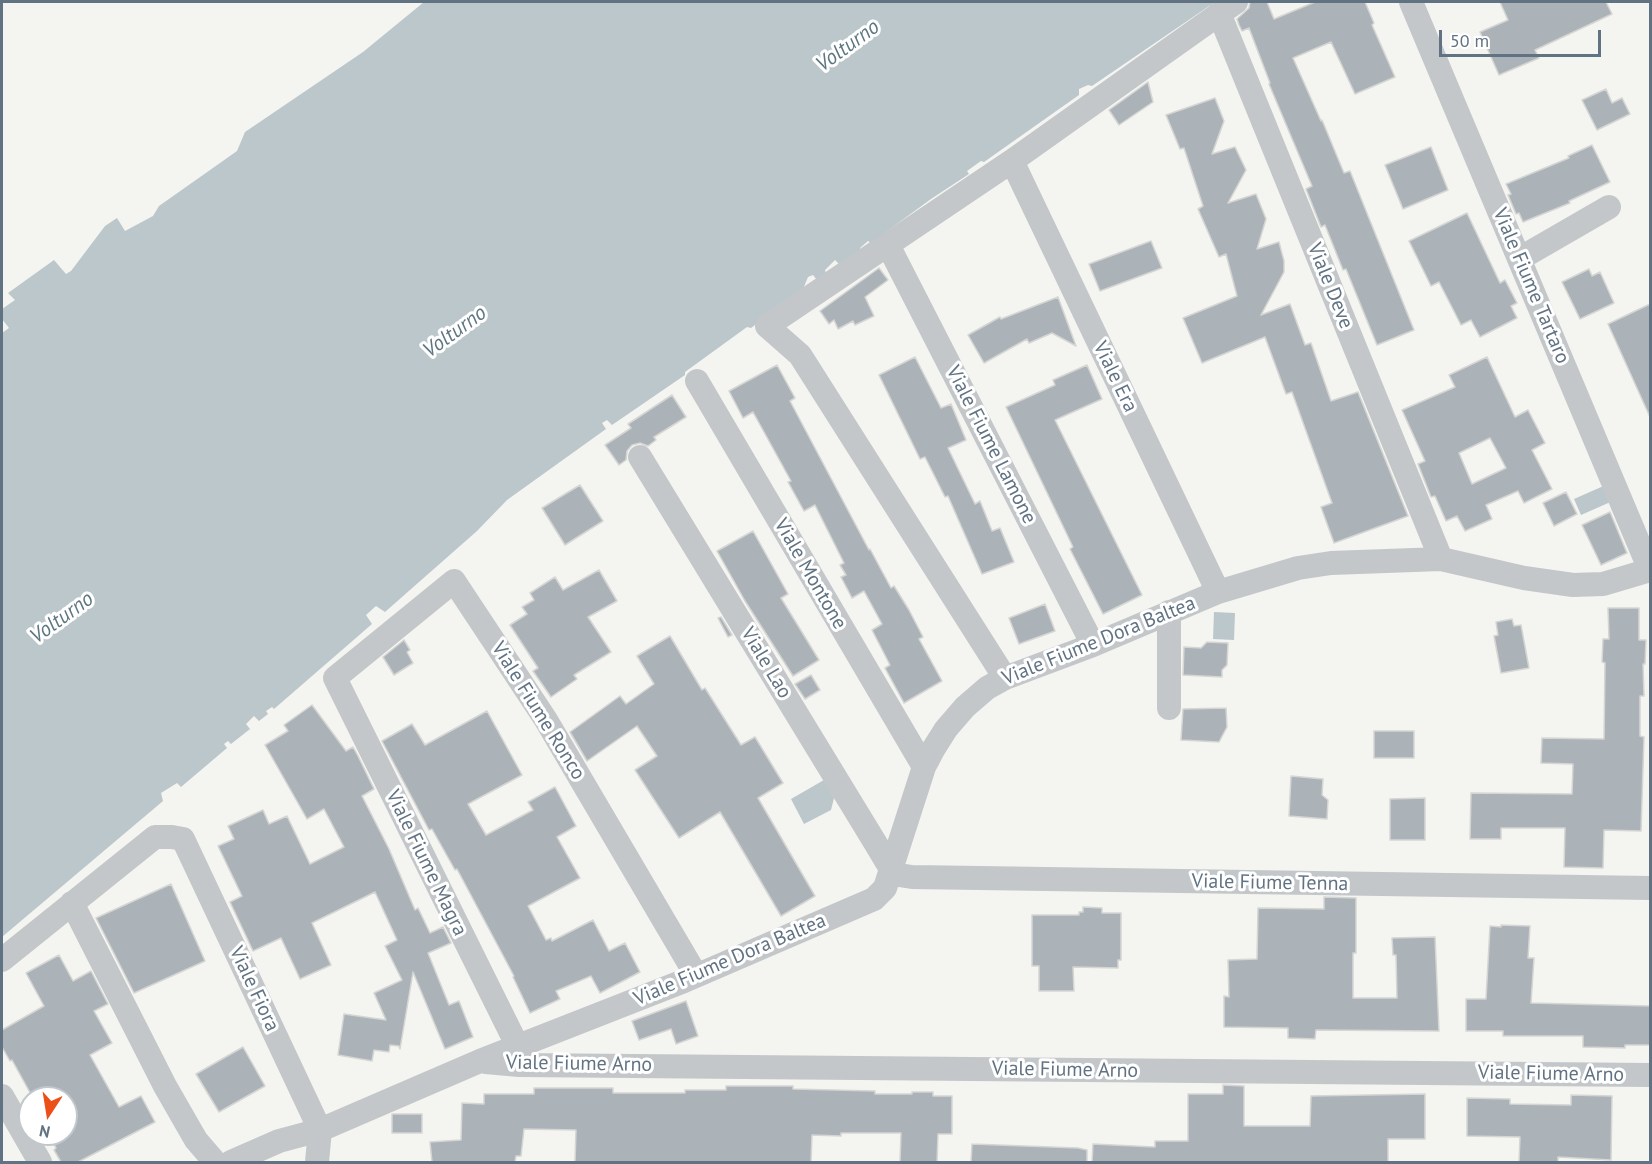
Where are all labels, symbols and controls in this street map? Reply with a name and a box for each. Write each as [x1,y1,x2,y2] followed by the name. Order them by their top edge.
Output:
[811,15,885,77] water label: Volturno
[1442,18,1604,56] scale bar
[1450,29,1489,52] text: 50 m
[1487,205,1575,367] street label: Viale Fiume Tartaro
[1302,240,1358,332] street label: Viale Deve
[418,301,492,363] water label: Volturno
[1088,338,1142,416] street label: Viale Era
[941,362,1041,528] street label: Viale Fiume Lamone
[769,514,851,634] street label: Viale Montone
[25,587,99,649] water label: Volturno
[999,591,1199,691] street label: Viale Fiume Dora Baltea
[735,623,797,703] street label: Viale Lao
[486,638,590,784] street label: Viale Fiume Ronco
[380,786,472,940] street label: Viale Fiume Magra
[1191,870,1349,896] street label: Viale Fiume Tenna
[630,909,830,1011] street label: Viale Fiume Dora Baltea
[224,943,284,1035] street label: Viale Fiora
[506,1051,652,1077] street label: Viale Fiume Arno
[992,1057,1138,1083] street label: Viale Fiume Arno
[1478,1061,1624,1087] street label: Viale Fiume Arno
[18,1086,78,1146] north arrow
[37,1121,52,1143] text: N

